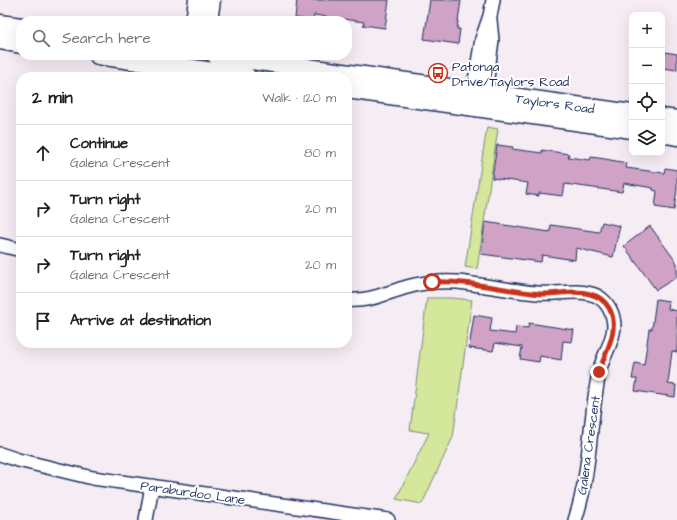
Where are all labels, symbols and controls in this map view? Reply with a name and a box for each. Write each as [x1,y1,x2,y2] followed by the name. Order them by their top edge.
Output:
[629,12,665,156] map controls
[629,12,665,48] button: +
[16,16,352,60] search box
[30,27,52,49] icon: search
[62,28,151,49] text: Search here
[629,48,665,84] button: −
[452,58,570,92] place label: Patonga Drive/Taylors Road
[427,62,449,84] bus stop icon: Patonga Drive/Taylors Road
[629,84,665,120] button: locate
[32,86,73,110] text: 2 min
[262,89,336,107] text: Walk · 120 m
[514,90,596,120] street label: Taylors Road
[629,120,665,156] button: layers
[70,133,128,154] text: Continue
[32,142,54,164] icon: ahead
[304,144,336,162] text: 80 m
[70,154,170,172] text: Galena Crescent
[70,189,141,210] text: Turn right
[32,198,54,220] icon: right
[305,200,336,218] text: 20 m
[70,210,170,228] text: Galena Crescent
[70,245,141,266] text: Turn right
[32,254,54,276] icon: right
[305,256,336,274] text: 20 m
[70,266,170,284] text: Galena Crescent
[423,273,441,291] route start
[32,310,54,332] icon: arrive
[70,310,211,331] text: Arrive at destination
[590,363,608,381] route end
[573,394,605,496] street label: Galena Crescent
[139,477,246,509] street label: Paraburdoo Lane

